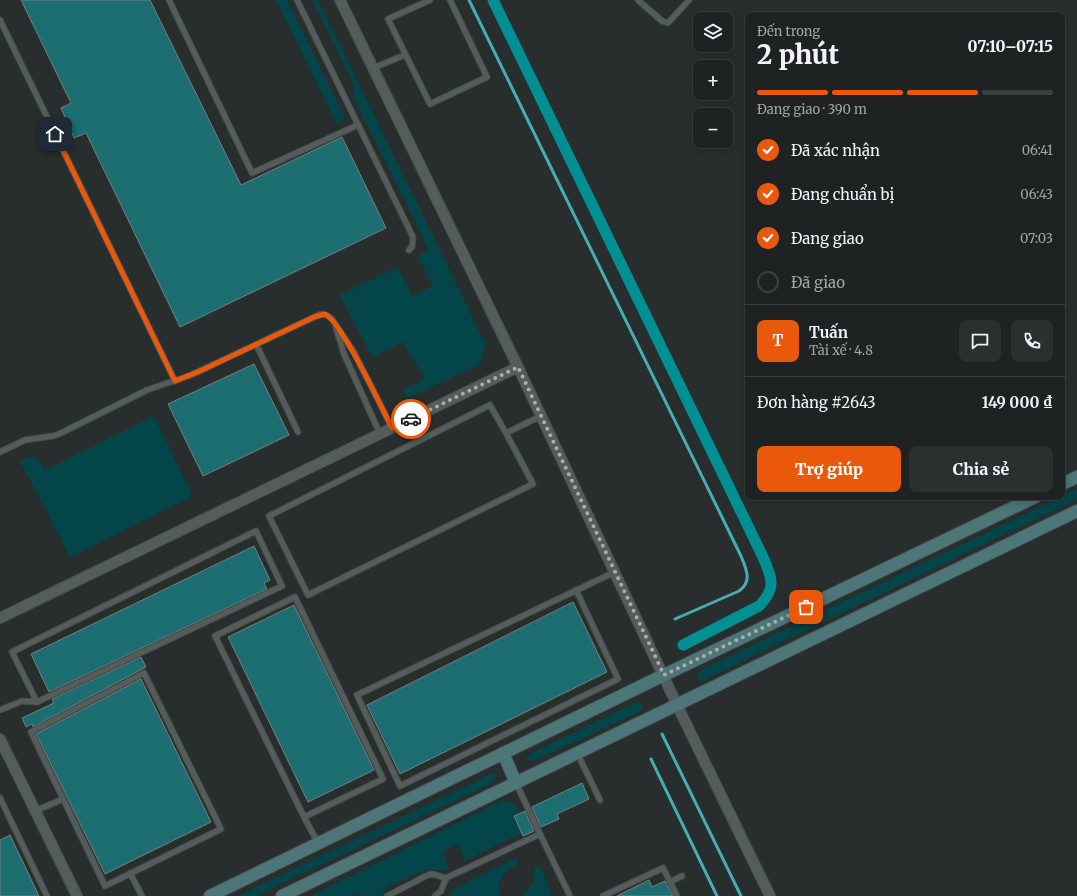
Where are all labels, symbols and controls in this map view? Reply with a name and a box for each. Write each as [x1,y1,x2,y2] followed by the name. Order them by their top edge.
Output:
[693,12,733,148] map controls
[693,12,733,52] button: layers
[757,23,820,40] text: Đến trong
[968,37,1053,56] text: 07:10–07:15
[757,38,839,71] text: 2 phút
[693,60,733,100] button: +
[757,101,867,118] text: Đang giao · 390 m
[693,108,733,148] button: −
[38,117,72,151] pin
[44,123,66,145] icon: home
[757,139,779,161] icon: check
[791,141,880,160] text: Đã xác nhận
[1022,142,1053,159] text: 06:41
[757,183,779,205] icon: check
[791,185,894,204] text: Đang chuẩn bị
[1020,186,1053,203] text: 06:43
[757,227,779,249] icon: check
[791,229,864,248] text: Đang giao
[1020,230,1053,247] text: 07:03
[791,273,845,292] text: Đã giao
[959,320,1001,362] button: chat
[1011,320,1053,362] button: phone
[809,323,848,342] text: Tuấn
[773,331,783,350] text: T
[809,342,873,359] text: Tài xế · 4.8
[757,393,876,412] text: Đơn hàng #2643
[982,393,1053,412] text: 149 000 ₫
[391,399,431,439] courier
[400,408,422,430] icon: car
[757,446,901,492] button: Trợ giúp
[909,446,1053,492] button: Chia sẻ
[789,590,823,624] pin
[795,596,817,618] icon: bag

